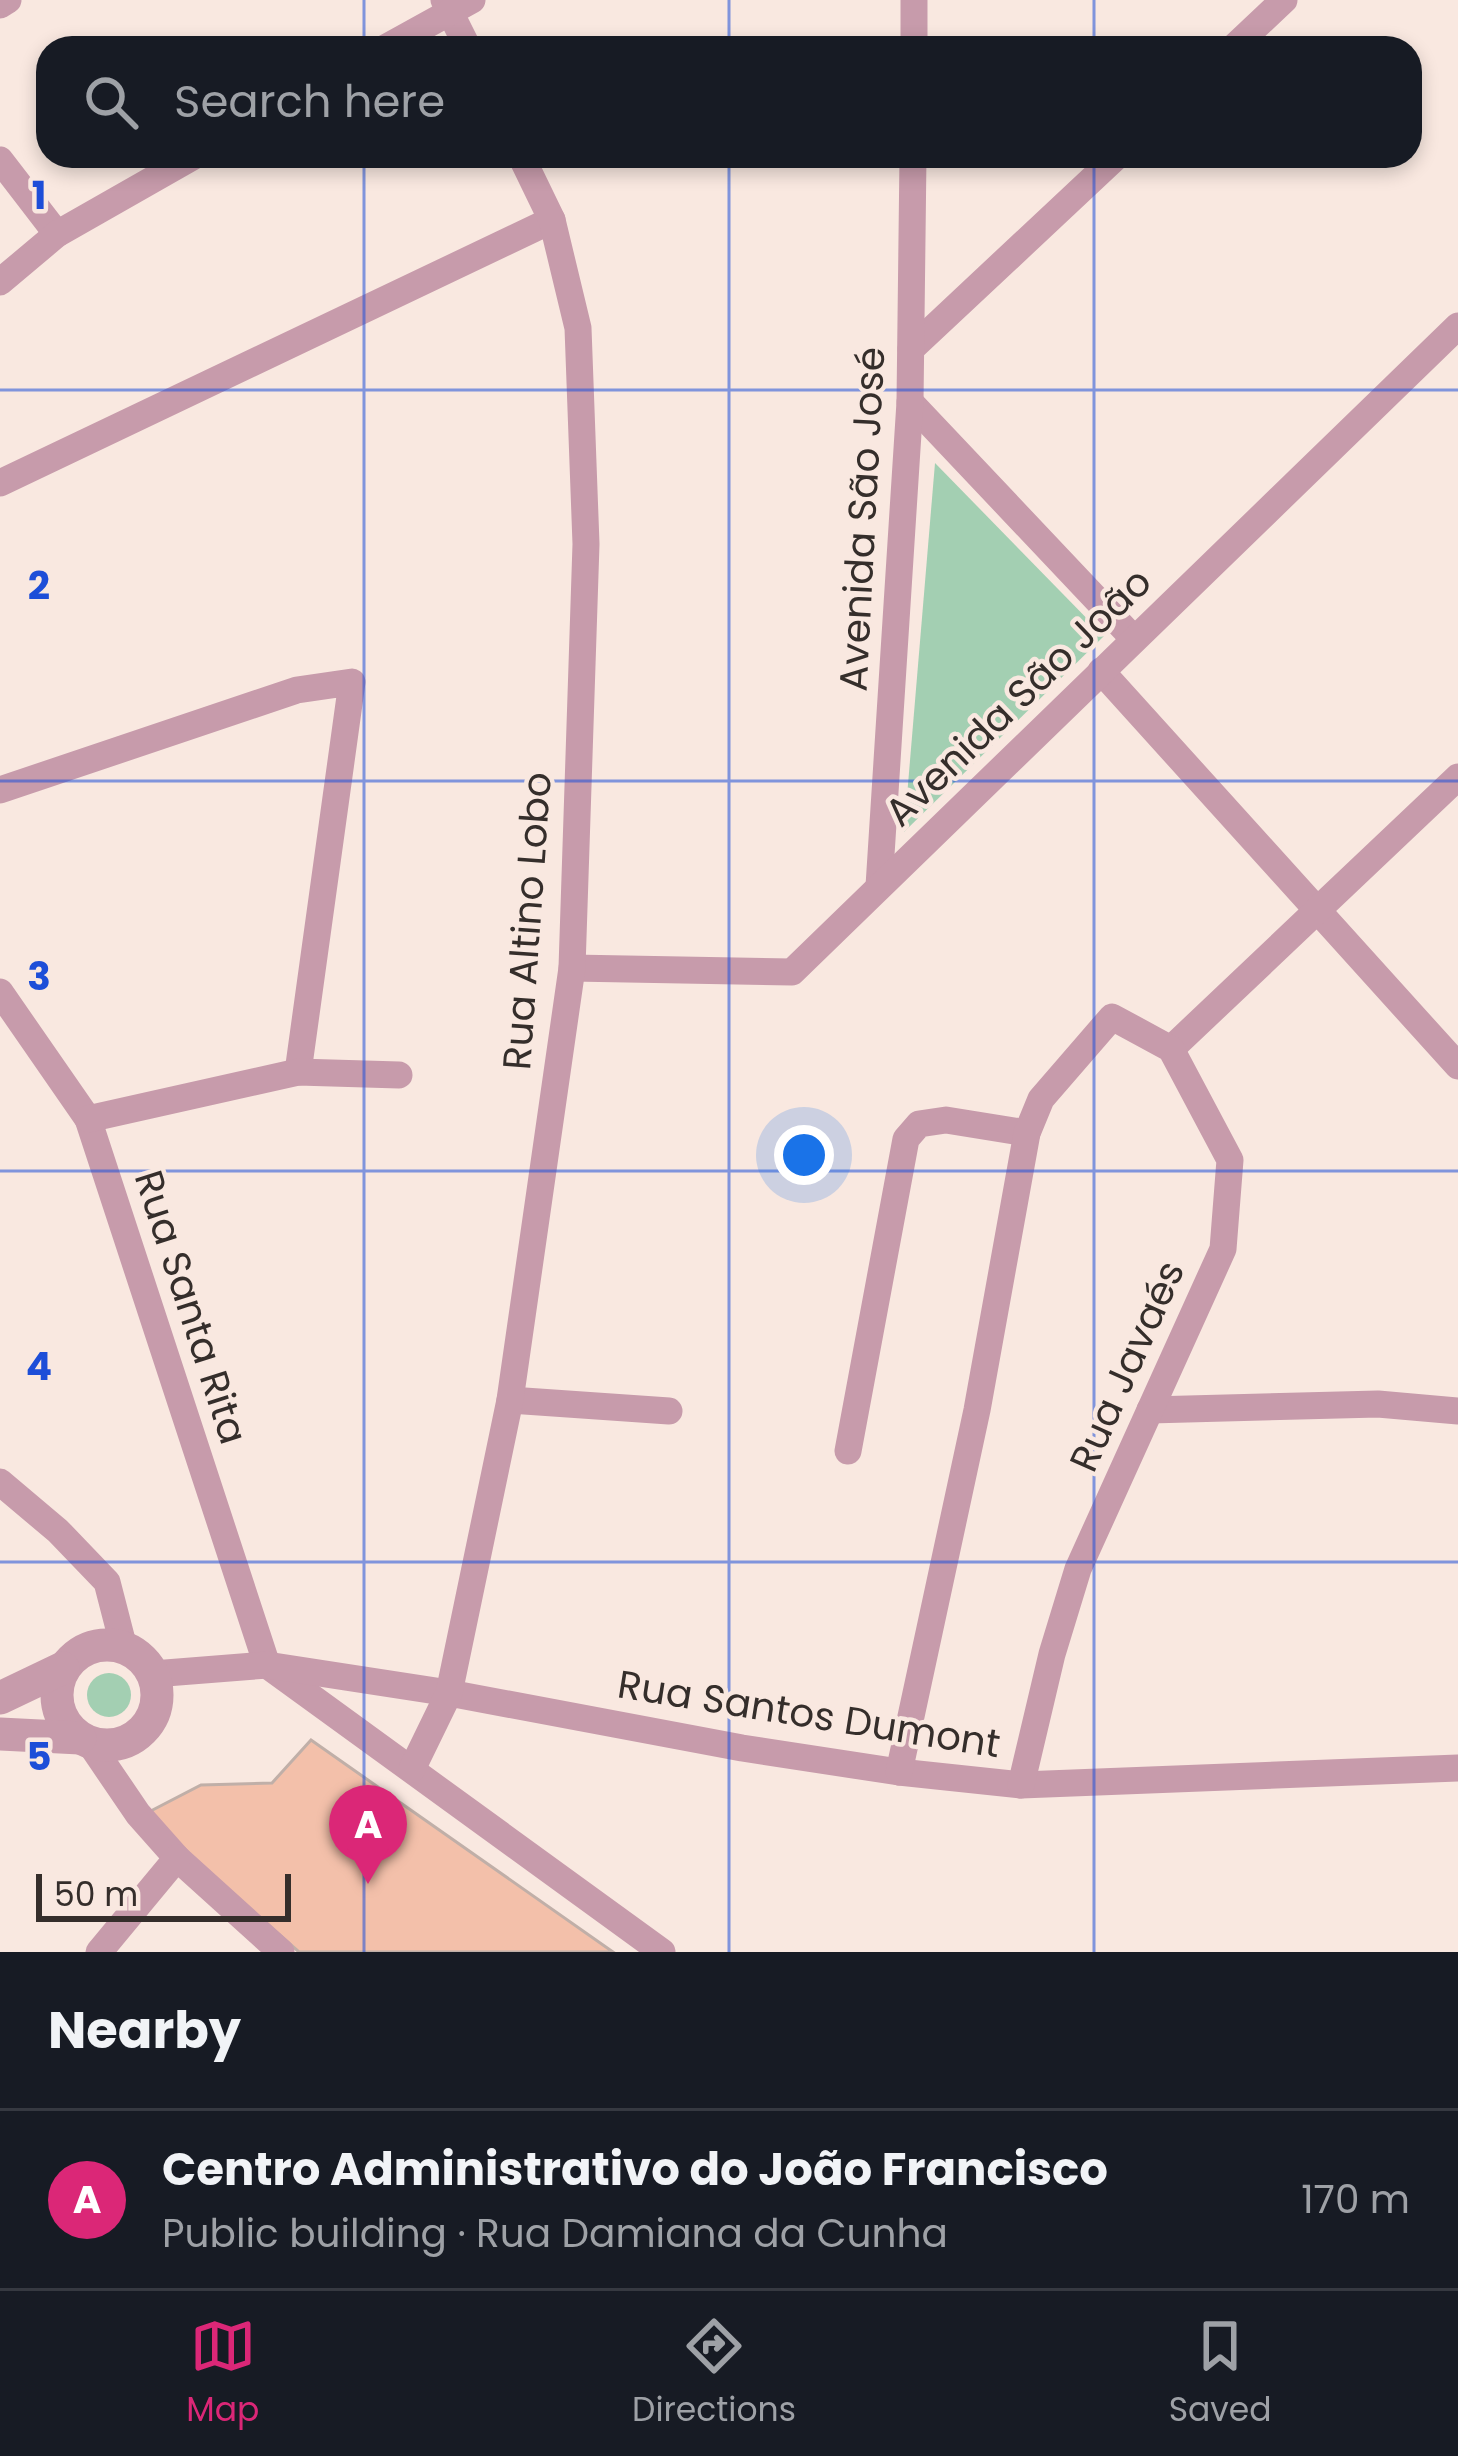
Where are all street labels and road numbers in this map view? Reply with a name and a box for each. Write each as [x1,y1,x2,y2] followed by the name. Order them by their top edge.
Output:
[826,345,898,693] street label: Avenida São José
[872,555,1164,839] street label: Avenida São João
[489,770,565,1072] street label: Rua Altino Lobo
[121,1163,261,1451] street label: Rua Santa Rita
[1056,1252,1198,1480] street label: Rua Javaés
[614,1657,1004,1771] street label: Rua Santos Dumont

